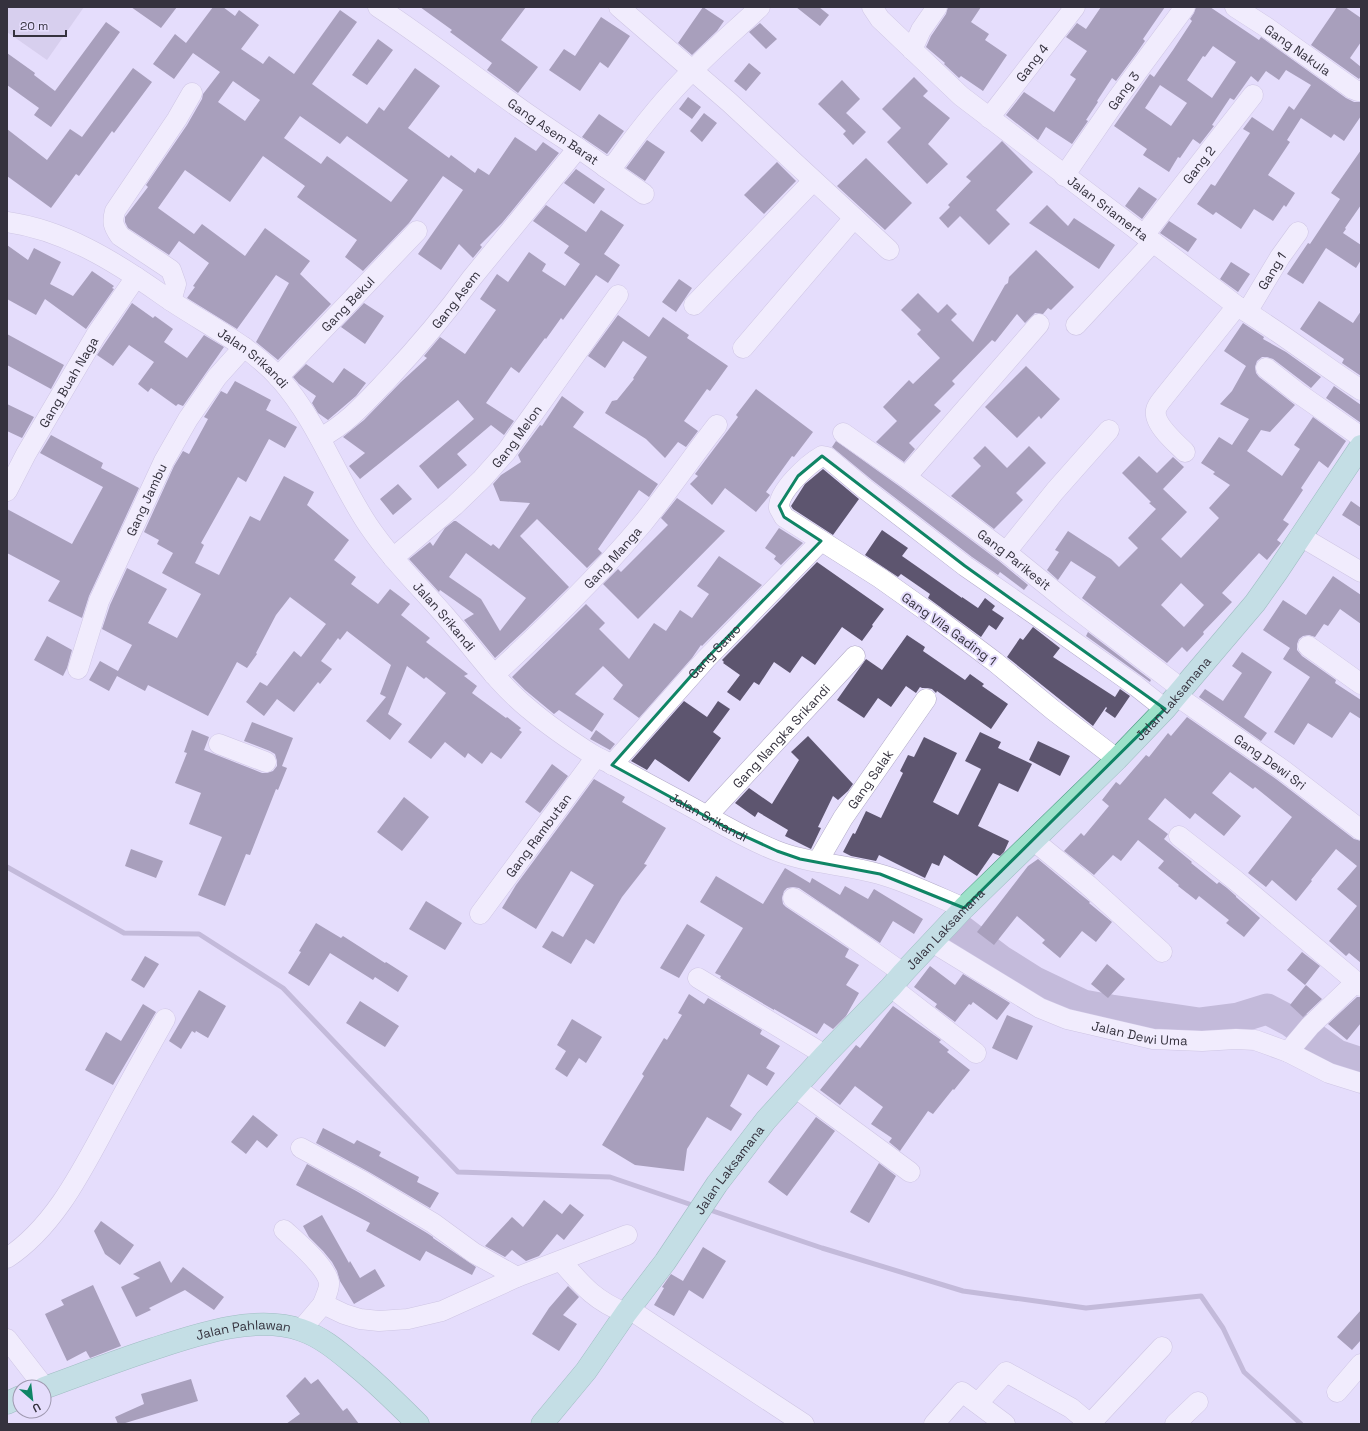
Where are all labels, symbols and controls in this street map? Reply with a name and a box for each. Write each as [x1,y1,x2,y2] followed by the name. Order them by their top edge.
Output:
[14,12,66,38] scale bar
[20,18,48,34] text: 20 m
[1261,20,1335,79] street label: Gang Nakula
[1012,40,1052,85] street label: Gang 4
[1104,68,1143,113] street label: Gang 3
[504,94,602,168] street label: Gang Asem Barat
[1179,142,1219,187] street label: Gang 2
[1064,172,1153,245] street label: Jalan Sriamerta
[1254,248,1290,293] street label: Gang 1
[428,266,483,332] street label: Gang Asem
[317,273,378,335] street label: Gang Bekul
[215,324,292,391] street label: Jalan Srikandi
[35,333,102,431] street label: Gang Buah Naga
[488,402,545,471] street label: Gang Melon
[122,461,170,539] street label: Gang Jambu
[580,522,645,592] street label: Gang Manga
[974,525,1055,594] street label: Gang Parikesit
[409,578,479,654] street label: Jalan Srikandi
[898,589,1000,669] street label: Gang Vila Gading 1
[684,620,744,682] street label: Gang Sawo
[1131,652,1215,744] street label: Jalan Laksamana
[729,680,833,792] street label: Gang Nangka Srikandi
[1231,730,1310,793] street label: Gang Dewi Sri
[843,746,897,812] street label: Gang Salak
[667,788,751,845] street label: Jalan Srikandi
[502,790,575,881] street label: Gang Rambutan
[902,884,988,973] street label: Jalan Laksamana
[1090,1017,1189,1049] street label: Jalan Dewi Uma
[691,1121,768,1218] street label: Jalan Laksamana
[194,1316,293,1344] street label: Jalan Pahlawan
[12,1379,52,1419] north arrow
[30,1400,43,1416] text: U

